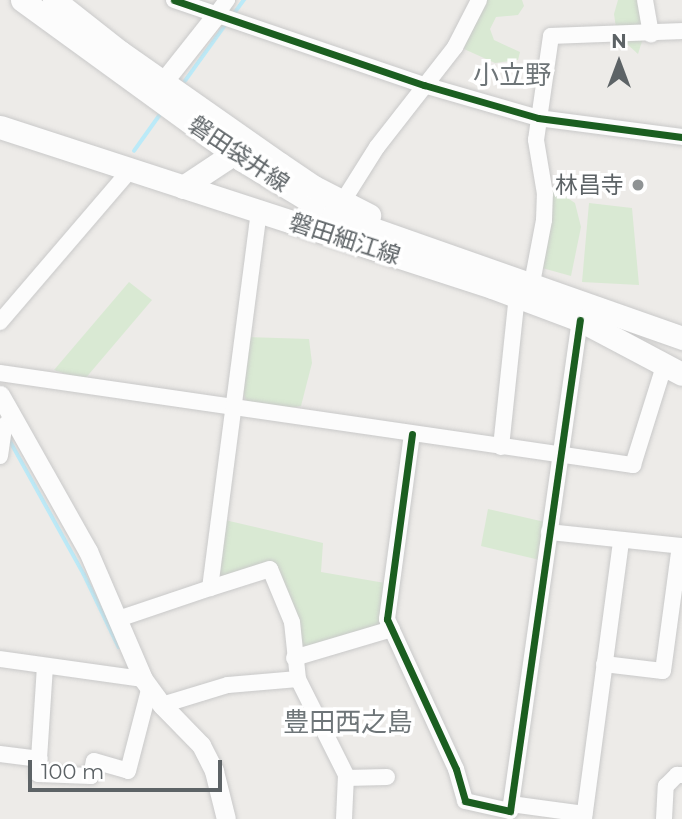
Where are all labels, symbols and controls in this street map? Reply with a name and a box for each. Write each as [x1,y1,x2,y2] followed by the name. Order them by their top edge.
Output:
[584,28,654,98] north arrow
[611,30,627,53] text: N
[473,60,551,92] district label: 小立野
[184,110,294,198] street label: 磐田袋井線
[555,171,624,199] place label: 林昌寺
[630,177,646,193] marker: 林昌寺
[286,208,404,270] street label: 磐田細江線
[283,707,413,739] district label: 豊田西之島
[32,746,226,790] scale bar
[41,759,104,784] text: 100 m

